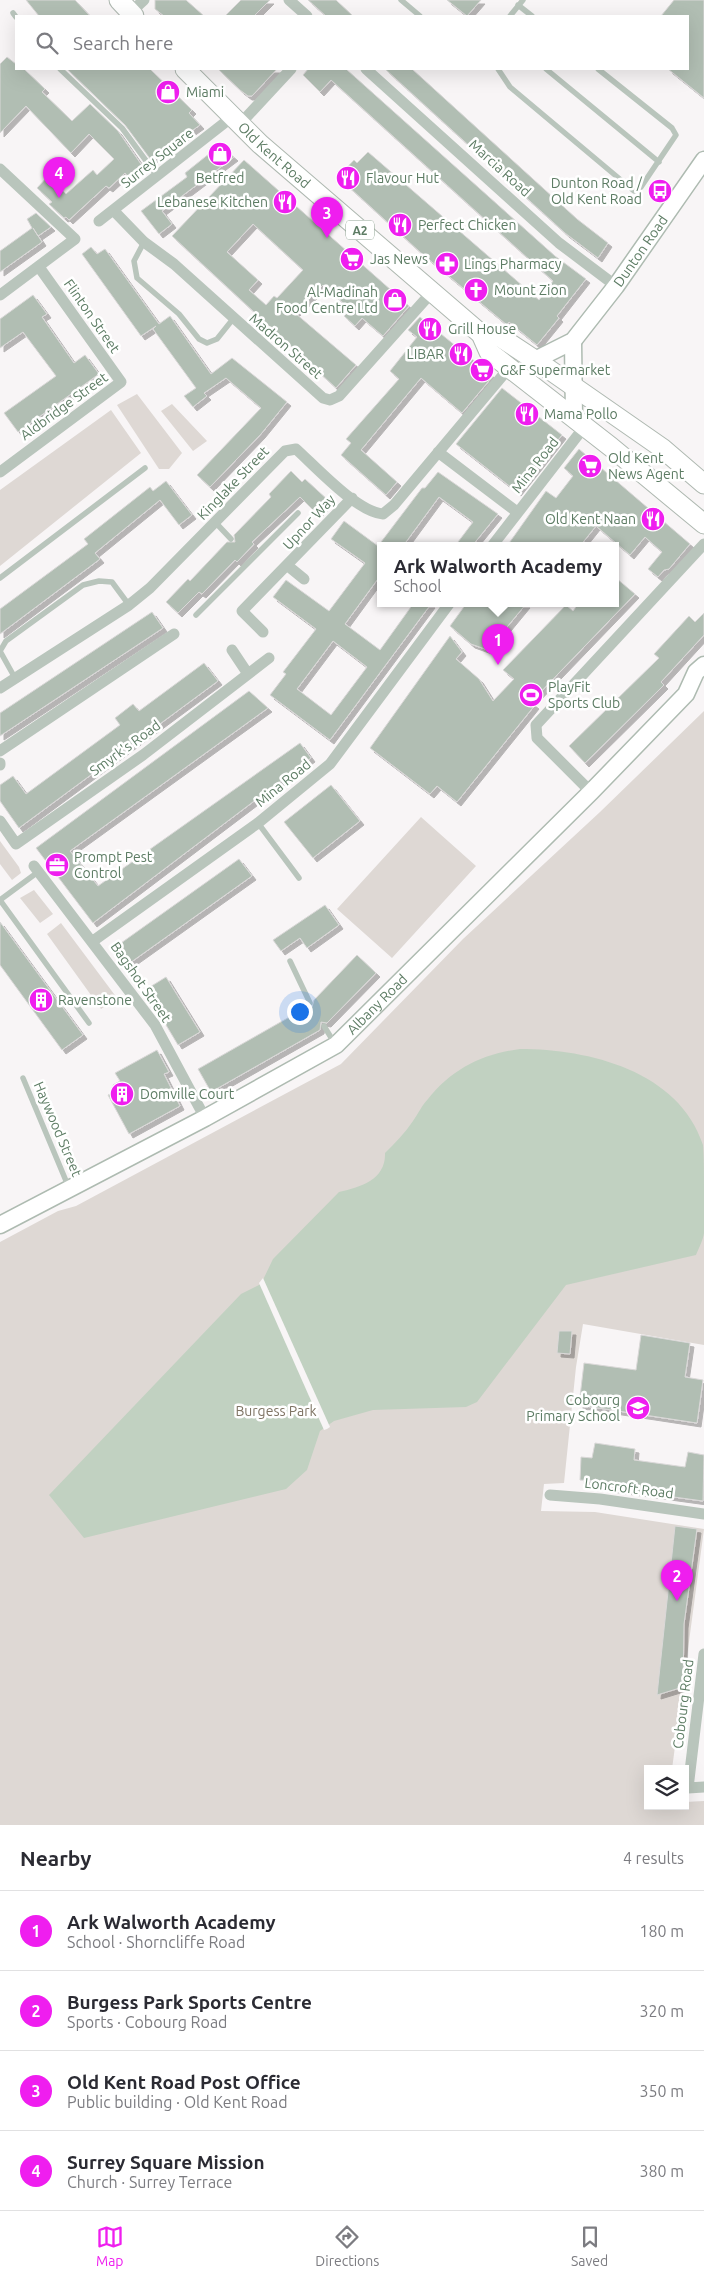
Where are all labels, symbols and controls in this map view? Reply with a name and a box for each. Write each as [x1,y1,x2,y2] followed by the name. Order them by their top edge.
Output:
[15,15,689,70] search box
[33,29,61,57] icon: search
[73,32,173,54] text: Search here
[155,79,181,105] shop icon: Miami
[186,84,224,100] place label: Miami
[235,119,313,191] street label: Old Kent Road
[118,125,196,191] street label: Surrey Square
[466,136,534,200] street label: Marcia Road
[207,141,233,167] shop icon: Betfred
[43,157,75,198] pin: 4
[335,165,361,191] restaurant icon: Flavour Hut
[196,170,244,186] place label: Betfred
[366,170,439,186] place label: Flavour Hut
[551,175,643,207] place label: Dunton Road / Old Kent Road
[647,178,673,204] bus stop icon: Dunton Road / Old Kent Road
[272,189,298,215] restaurant icon: Lebanese Kitchen
[157,194,268,210] place label: Lebanese Kitchen
[311,197,343,238] pin: 3
[387,212,413,238] restaurant icon: Perfect Chicken
[610,212,671,290] street label: Dunton Road
[418,217,516,233] place label: Perfect Chicken
[346,220,374,240] road number: A2
[339,246,365,272] supermarket icon: Jas News
[370,251,428,267] place label: Jas News
[434,251,460,277] pharmacy icon: Lings Pharmacy
[464,256,562,272] place label: Lings Pharmacy
[61,276,124,356] street label: Flinton Street
[463,277,489,303] church icon: Mount Zion
[494,282,567,298] place label: Mount Zion
[276,284,378,316] place label: Al-Madinah Food Centre Ltd
[382,287,408,313] shop icon: Al-Madinah Food Centre Ltd
[246,310,326,382] street label: Madron Street
[417,316,443,342] restaurant icon: Grill House
[448,321,516,337] place label: Grill House
[448,341,474,367] restaurant icon: LIBAR
[407,346,444,362] place label: LIBAR
[469,357,495,383] supermarket icon: G&F Supermarket
[500,362,611,378] place label: G&F Supermarket
[17,369,111,443] street label: Aldbridge Street
[514,401,540,427] restaurant icon: Mama Pollo
[544,406,618,422] place label: Mama Pollo
[508,434,562,496] street label: Mina Road
[194,443,272,523] street label: Kinglake Street
[608,450,685,482] place label: Old Kent News Agent
[577,453,603,479] supermarket icon: Old Kent News Agent
[280,491,339,553] street label: Upnor Way
[640,506,666,532] restaurant icon: Old Kent Naan
[545,511,636,527] place label: Old Kent Naan
[377,542,619,607] popup
[394,555,602,577] text: Ark Walworth Academy
[394,577,442,595] text: School
[482,624,514,665] pin: 1
[548,679,620,711] place label: PlayFit Sports Club
[518,682,544,708] sports icon: PlayFit Sports Club
[87,717,163,779] street label: Smyrk's Road
[252,756,314,810] street label: Mina Road
[74,849,153,881] place label: Prompt Pest Control
[44,852,70,878] office icon: Prompt Pest Control
[107,939,175,1026] street label: Bagshot Street
[344,971,410,1038] street label: Albany Road
[28,987,54,1013] building icon: Ravenstone
[58,992,132,1008] place label: Ravenstone
[287,999,313,1025] your location
[31,1079,85,1179] street label: Haywood Street
[109,1081,135,1107] building icon: Domville Court
[140,1086,235,1102] place label: Domville Court
[526,1392,620,1424] place label: Cobourg Primary School
[625,1395,651,1421] school or university icon: Cobourg Primary School
[235,1403,317,1419] park label: Burgess Park
[584,1475,674,1501] street label: Loncroft Road
[661,1560,693,1601] pin: 2
[670,1658,696,1750] street label: Cobourg Road
[644,1765,689,1810] map controls
[644,1765,689,1810] button: layers
[20,1846,91,1870] text: Nearby
[623,1849,684,1867] text: 4 results
[67,1911,276,1933] text: Ark Walworth Academy
[31,1922,41,1940] text: 1
[639,1922,684,1940] text: 180 m
[67,1933,245,1951] text: School · Shorncliffe Road
[67,1991,312,2013] text: Burgess Park Sports Centre
[31,2002,41,2020] text: 2
[639,2002,684,2020] text: 320 m
[67,2013,227,2031] text: Sports · Cobourg Road
[67,2071,301,2093] text: Old Kent Road Post Office
[31,2082,41,2100] text: 3
[639,2082,684,2100] text: 350 m
[67,2093,288,2111] text: Public building · Old Kent Road
[67,2151,265,2173] text: Surrey Square Mission
[31,2162,41,2180] text: 4
[639,2162,684,2180] text: 380 m
[67,2173,232,2191] text: Church · Surrey Terrace
[96,2223,124,2269] tab: Map
[315,2223,379,2269] tab: Directions
[571,2223,608,2269] tab: Saved

